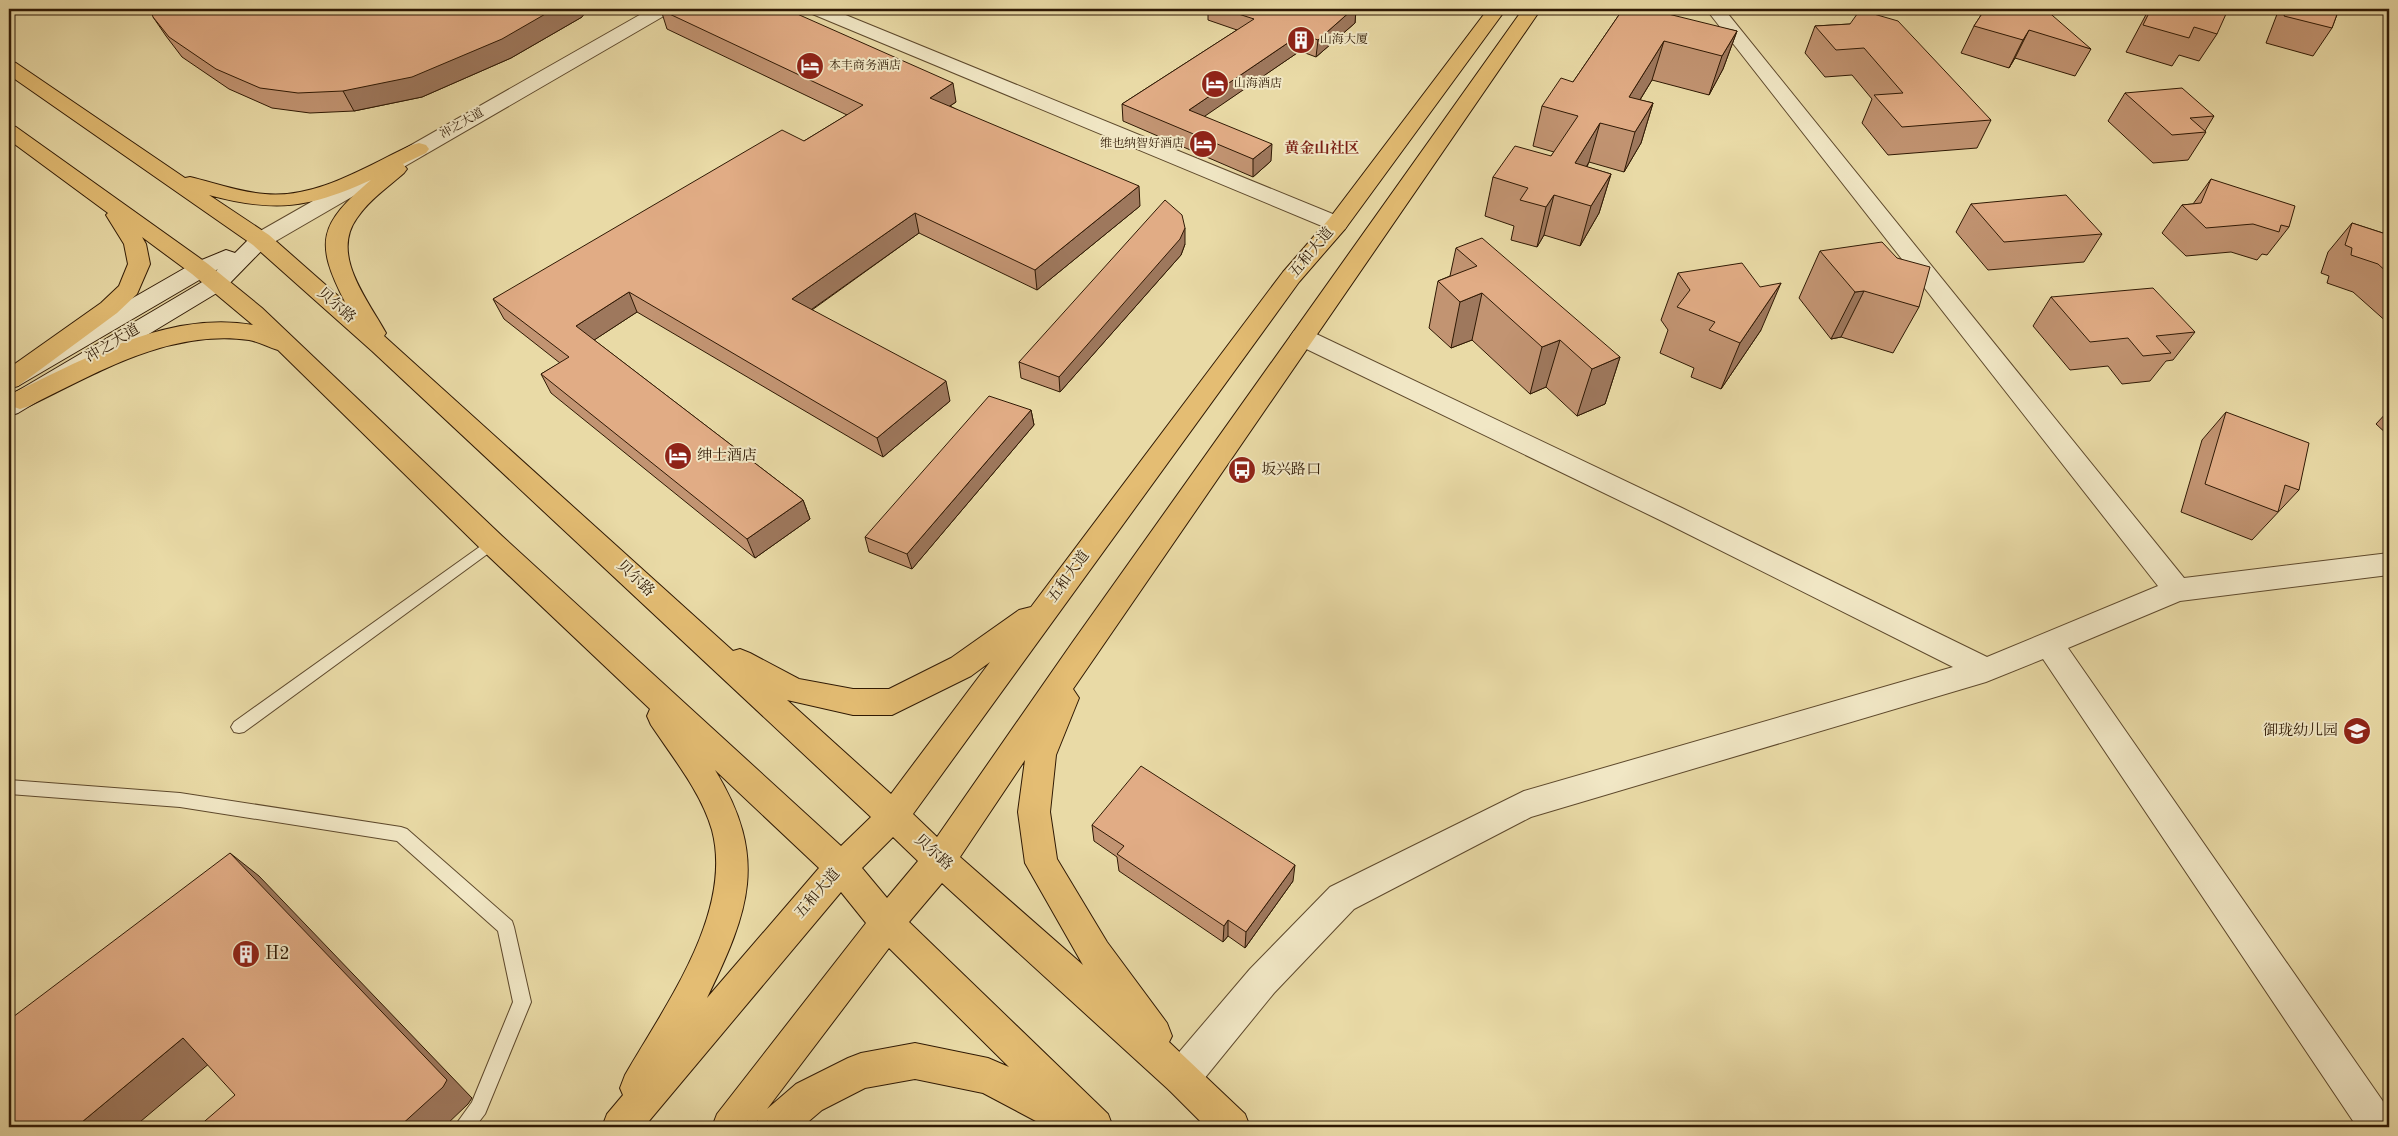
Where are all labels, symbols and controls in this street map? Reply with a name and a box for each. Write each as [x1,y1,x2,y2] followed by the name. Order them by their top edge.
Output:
[1286,25,1316,55] building icon: 山海大厦
[1320,32,1368,46] place label: 山海大厦
[795,51,825,81] hotel icon: 本丰商务酒店
[829,58,901,72] place label: 本丰商务酒店
[1200,69,1230,99] hotel icon: 山海酒店
[1234,76,1282,90] place label: 山海酒店
[437,105,486,141] street label: 冲之大道
[1188,129,1218,159] hotel icon: 维也纳智好酒店
[1100,136,1184,150] place label: 维也纳智好酒店
[1284,140,1360,157] district label: 黄金山社区
[1285,224,1337,281] street label: 五和大道
[314,284,359,326] street label: 贝尔路
[82,320,143,366] street label: 冲之大道
[663,441,693,471] hotel icon: 绅士酒店
[697,447,757,464] place label: 绅士酒店
[1227,455,1257,485] bus stop icon: 坂兴路口
[1261,461,1321,478] place label: 坂兴路口
[1044,547,1093,606] street label: 五和大道
[613,557,658,600] street label: 贝尔路
[2342,716,2372,746] school or university icon: 御珑幼儿园
[2263,722,2338,739] place label: 御珑幼儿园
[911,831,956,874] street label: 贝尔路
[791,865,843,922] street label: 五和大道
[231,939,261,969] building icon: H2
[265,945,290,963] place label: H2

